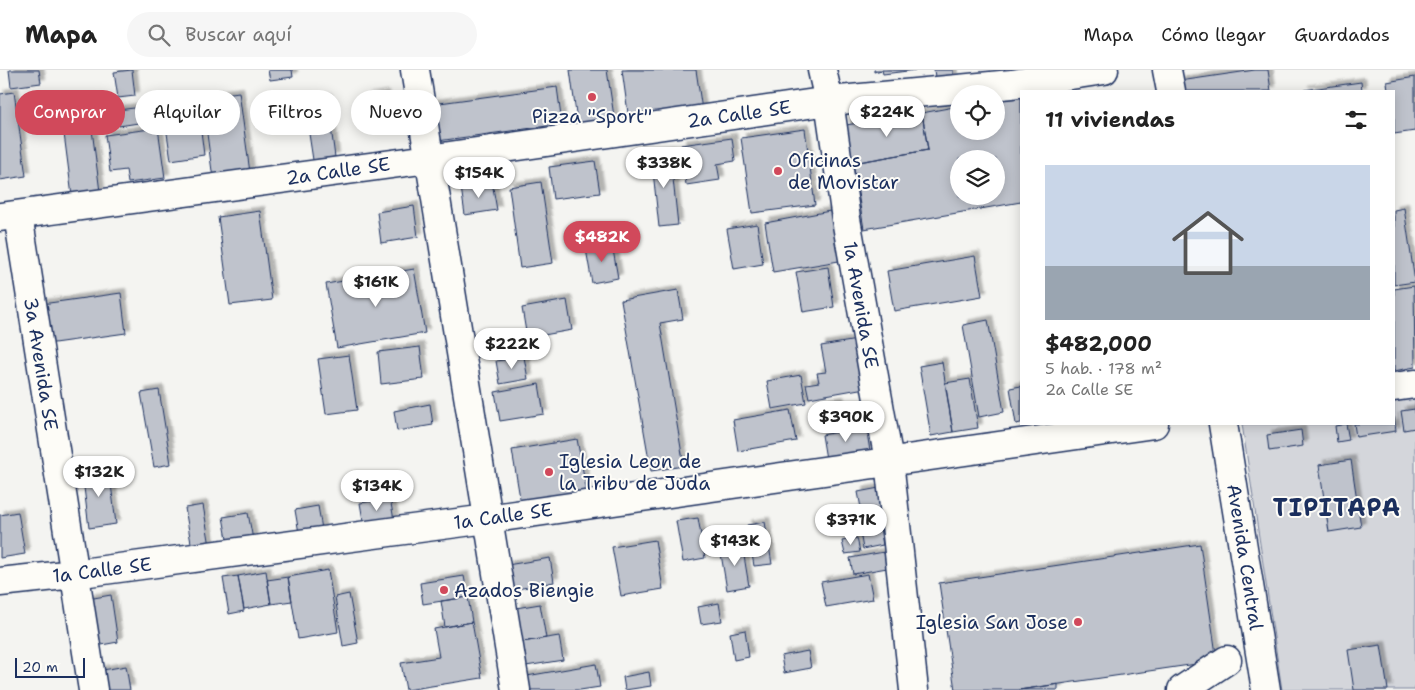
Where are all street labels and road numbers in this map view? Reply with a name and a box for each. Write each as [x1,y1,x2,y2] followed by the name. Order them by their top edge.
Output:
[685,94,793,134] street label: 2a Calle SE
[284,151,392,191] street label: 2a Calle SE
[838,239,885,371] street label: 1a Avenida SE
[18,296,64,432] street label: 3a Avenida SE
[1221,482,1269,632] street label: Avenida Central
[452,497,554,535] street label: 1a Calle SE
[51,552,153,588] street label: 1a Calle SE

